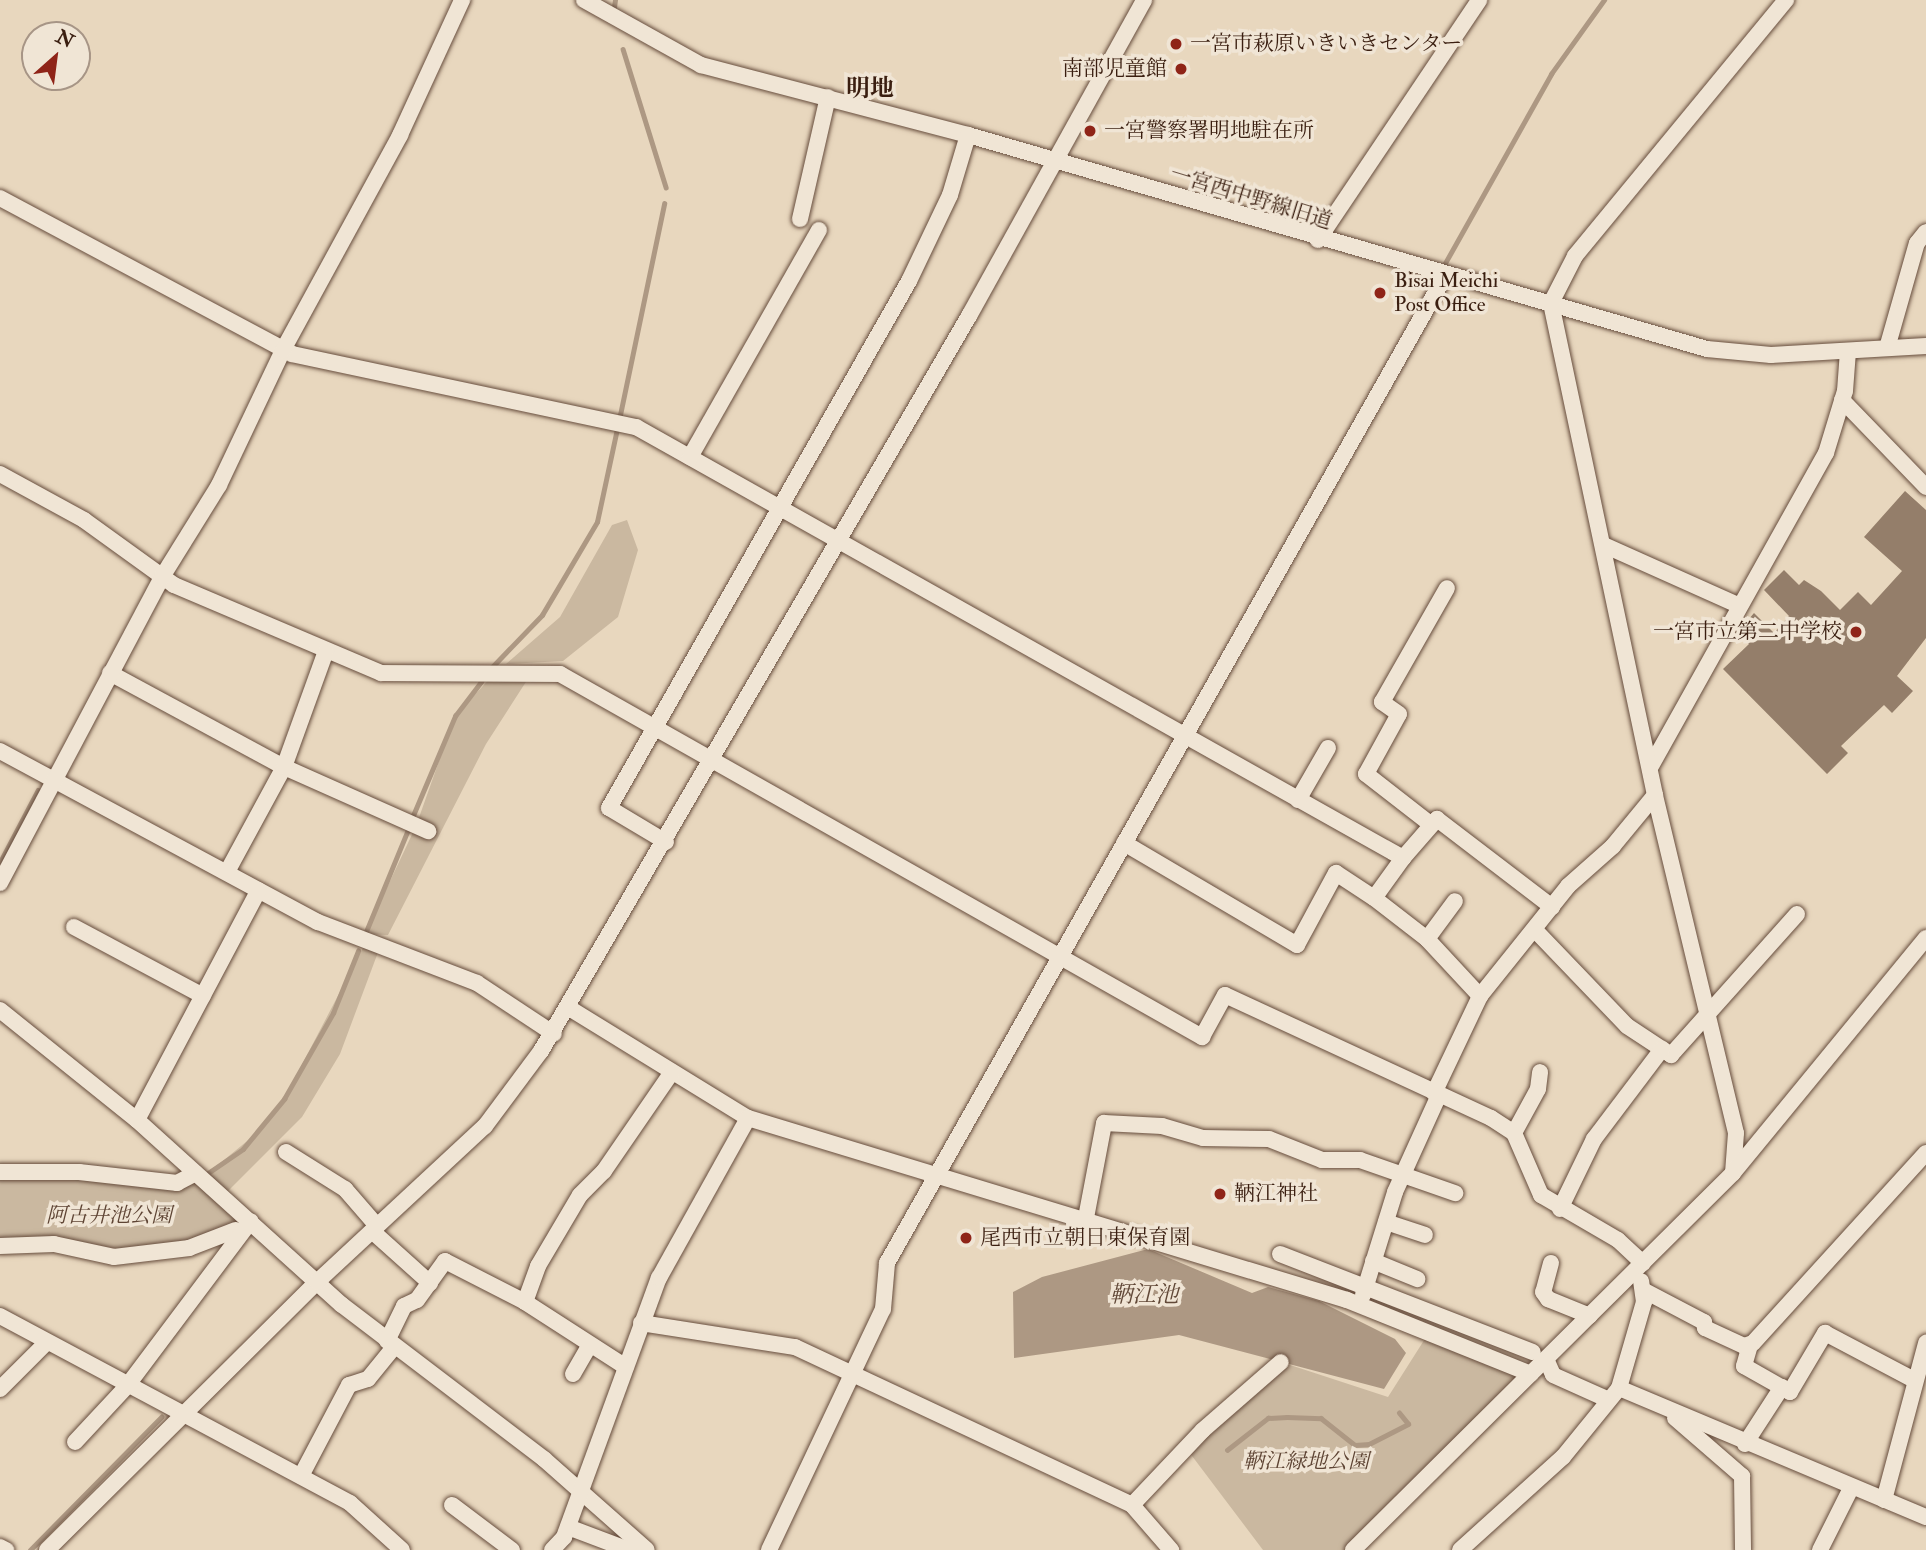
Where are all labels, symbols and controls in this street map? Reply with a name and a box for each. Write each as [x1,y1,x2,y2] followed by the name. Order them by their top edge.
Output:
[21,21,91,91] north arrow
[52,25,78,54] text: N
[1190,31,1463,57] place label: 一宮市萩原いきいきセンター
[1168,36,1184,52] marker: 一宮市萩原いきいきセンター
[1062,56,1167,82] place label: 南部児童館
[1173,61,1189,77] marker: 南部児童館
[846,75,894,103] district label: 明地
[1104,118,1314,144] place label: 一宮警察署明地駐在所
[1082,123,1098,139] marker: 一宮警察署明地駐在所
[1167,161,1335,235] street label: 一宮西中野線旧道
[1394,268,1498,318] place label: Bisai Meichi Post Office
[1372,285,1388,301] marker: Bisai Meichi Post Office
[1653,619,1842,645] place label: 一宮市立第二中学校
[1848,624,1864,640] marker: 一宮市立第二中学校
[1234,1181,1318,1207] place label: 鞆江神社
[1212,1186,1228,1202] marker: 鞆江神社
[46,1203,172,1229] park label: 阿古井池公園
[980,1225,1190,1251] place label: 尾西市立朝日東保育園
[958,1230,974,1246] marker: 尾西市立朝日東保育園
[1110,1281,1178,1309] water label: 鞆江池
[1243,1449,1369,1475] park label: 鞆江緑地公園

